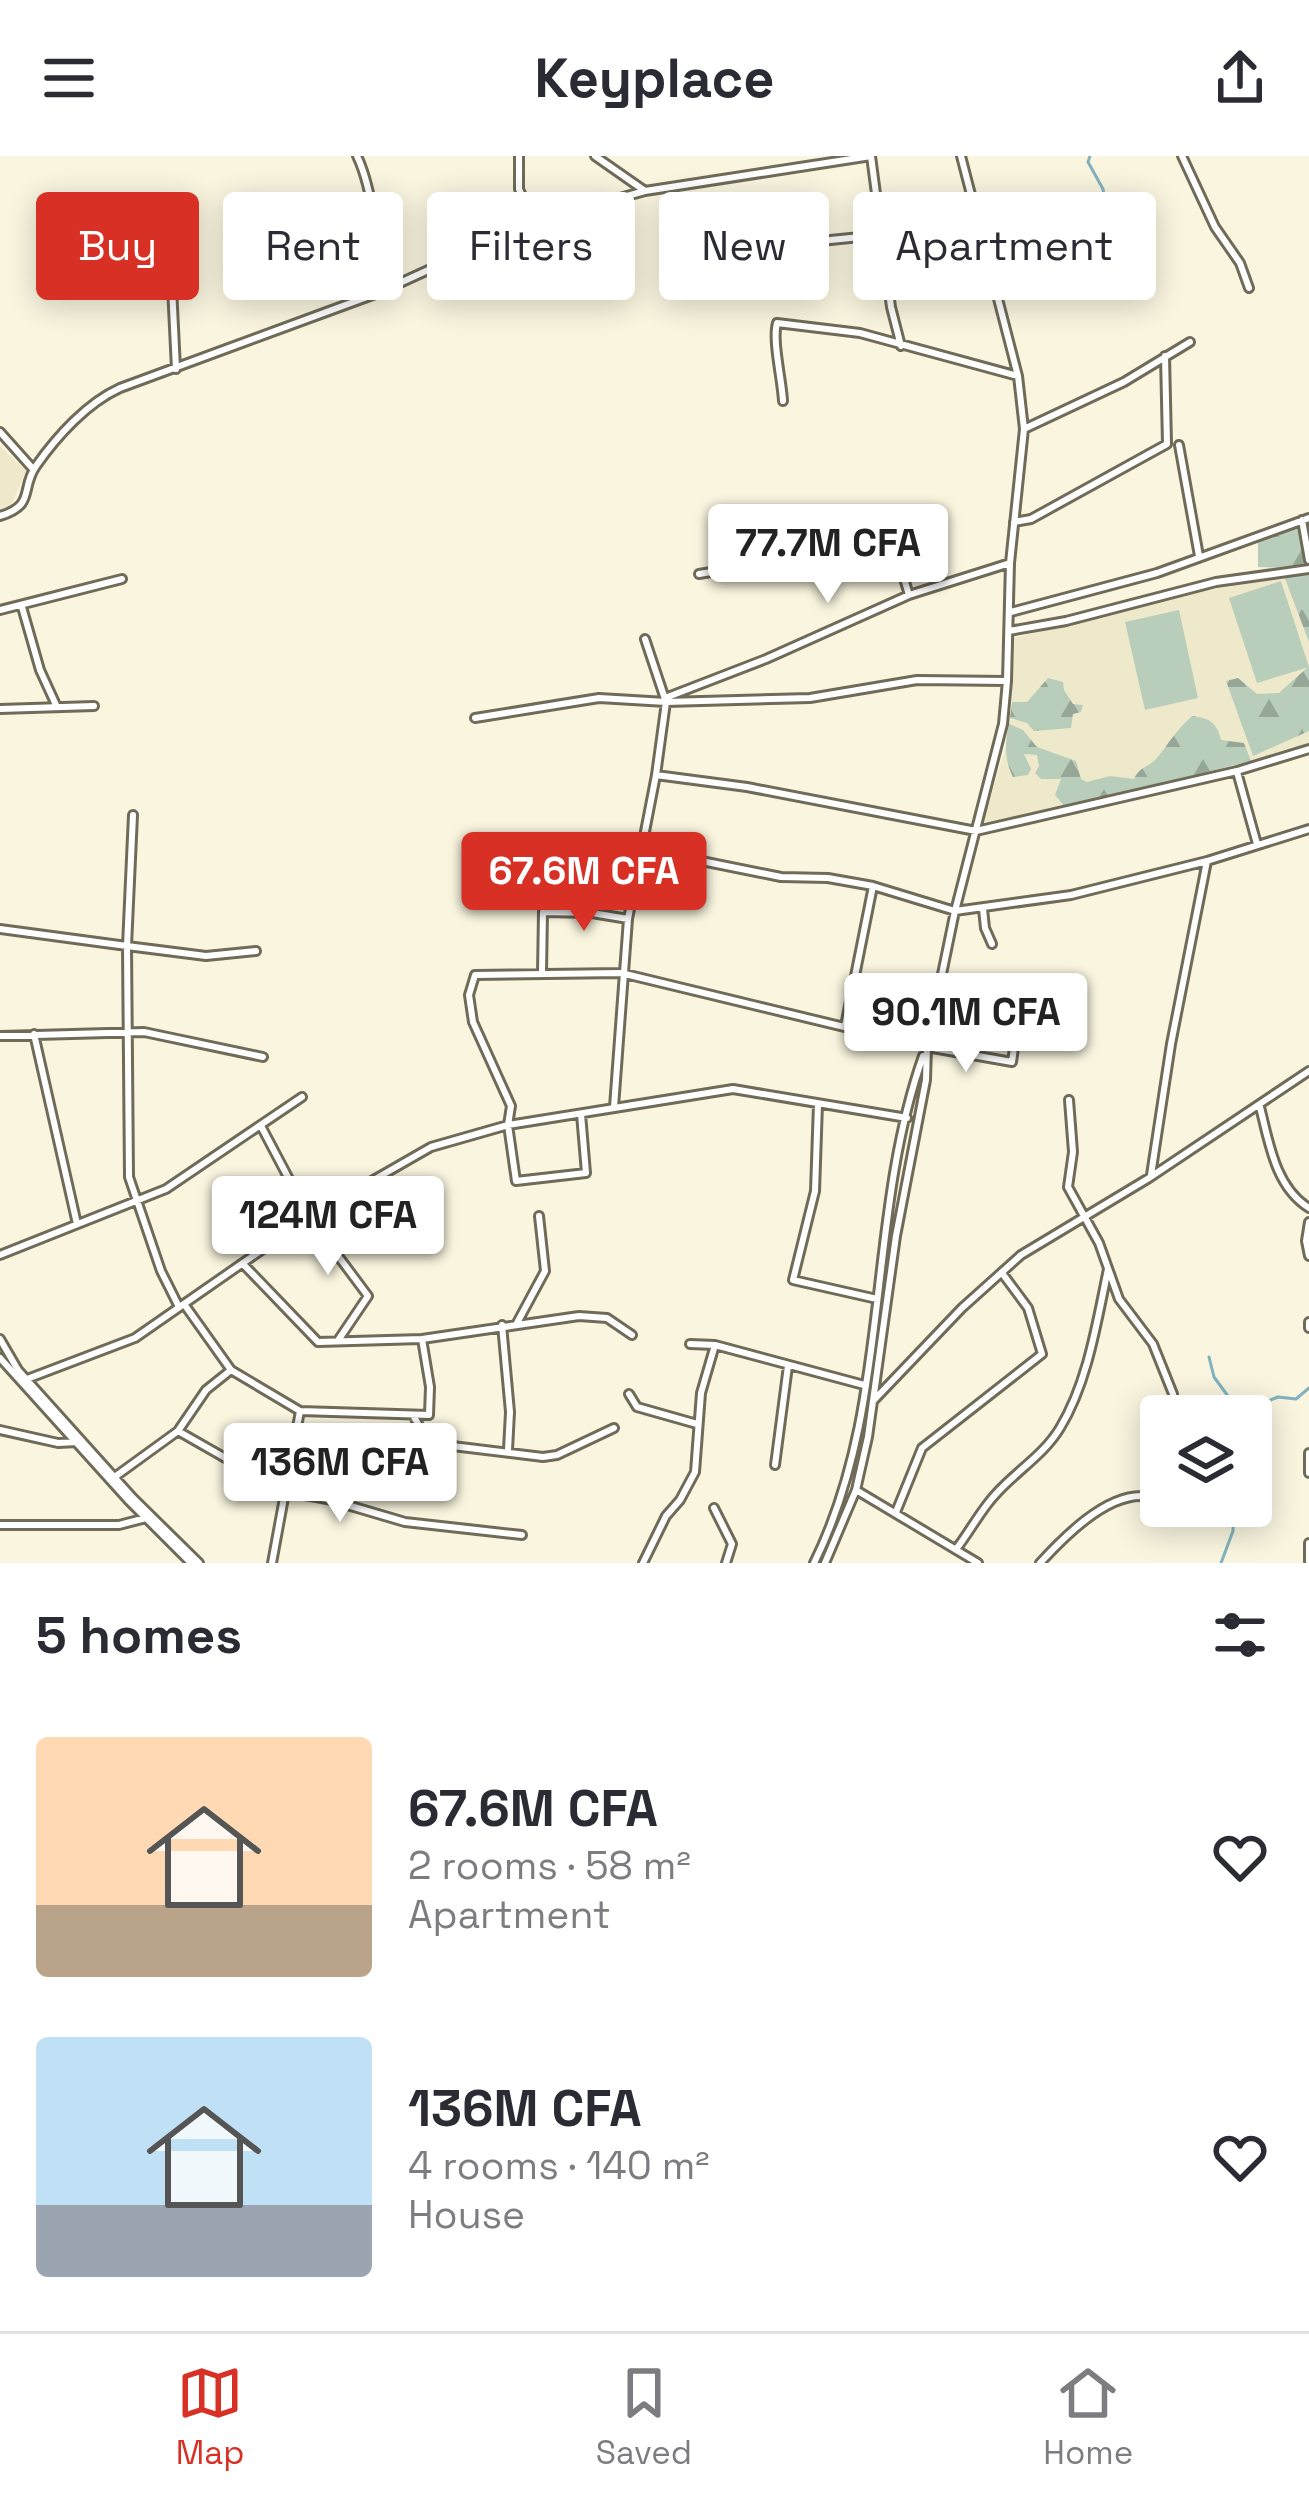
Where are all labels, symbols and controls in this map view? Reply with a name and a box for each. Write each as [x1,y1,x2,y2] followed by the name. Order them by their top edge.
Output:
[535,44,774,113] text: Keyplace
[36,45,102,111] icon: menu
[1207,45,1273,111] icon: share
[36,192,199,300] chip: Buy
[223,192,403,300] chip: Rent
[427,192,635,300] chip: Filters
[659,192,829,300] chip: New
[853,192,1156,300] chip: Apartment
[691,504,965,606] pin: 77.7M CFA
[735,518,921,567] text: 77.7M CFA
[447,832,721,934] pin: 67.6M CFA
[488,846,680,895] text: 67.6M CFA
[829,973,1103,1075] pin: 90.1M CFA
[871,987,1061,1036] text: 90.1M CFA
[204,1176,452,1278] pin: 124M CFA
[239,1190,417,1239] text: 124M CFA
[1140,1395,1272,1527] map controls
[1140,1395,1272,1527] button: layers
[216,1423,464,1525] pin: 136M CFA
[251,1437,429,1486] text: 136M CFA
[1207,1602,1273,1668] icon: filters
[36,1603,242,1668] text: 5 homes
[408,1776,658,1841] text: 67.6M CFA
[132,1785,276,1929] icon: home
[1207,1824,1273,1890] icon: heart
[408,1841,691,1890] text: 2 rooms · 58 m²
[408,1890,611,1939] text: Apartment
[408,2076,642,2141] text: 136M CFA
[132,2085,276,2229] icon: home
[1207,2124,1273,2190] icon: heart
[408,2141,710,2190] text: 4 rooms · 140 m²
[408,2190,525,2239] text: House
[176,2360,244,2474] tab: Map
[596,2360,692,2474] tab: Saved
[1043,2360,1133,2474] tab: Home

